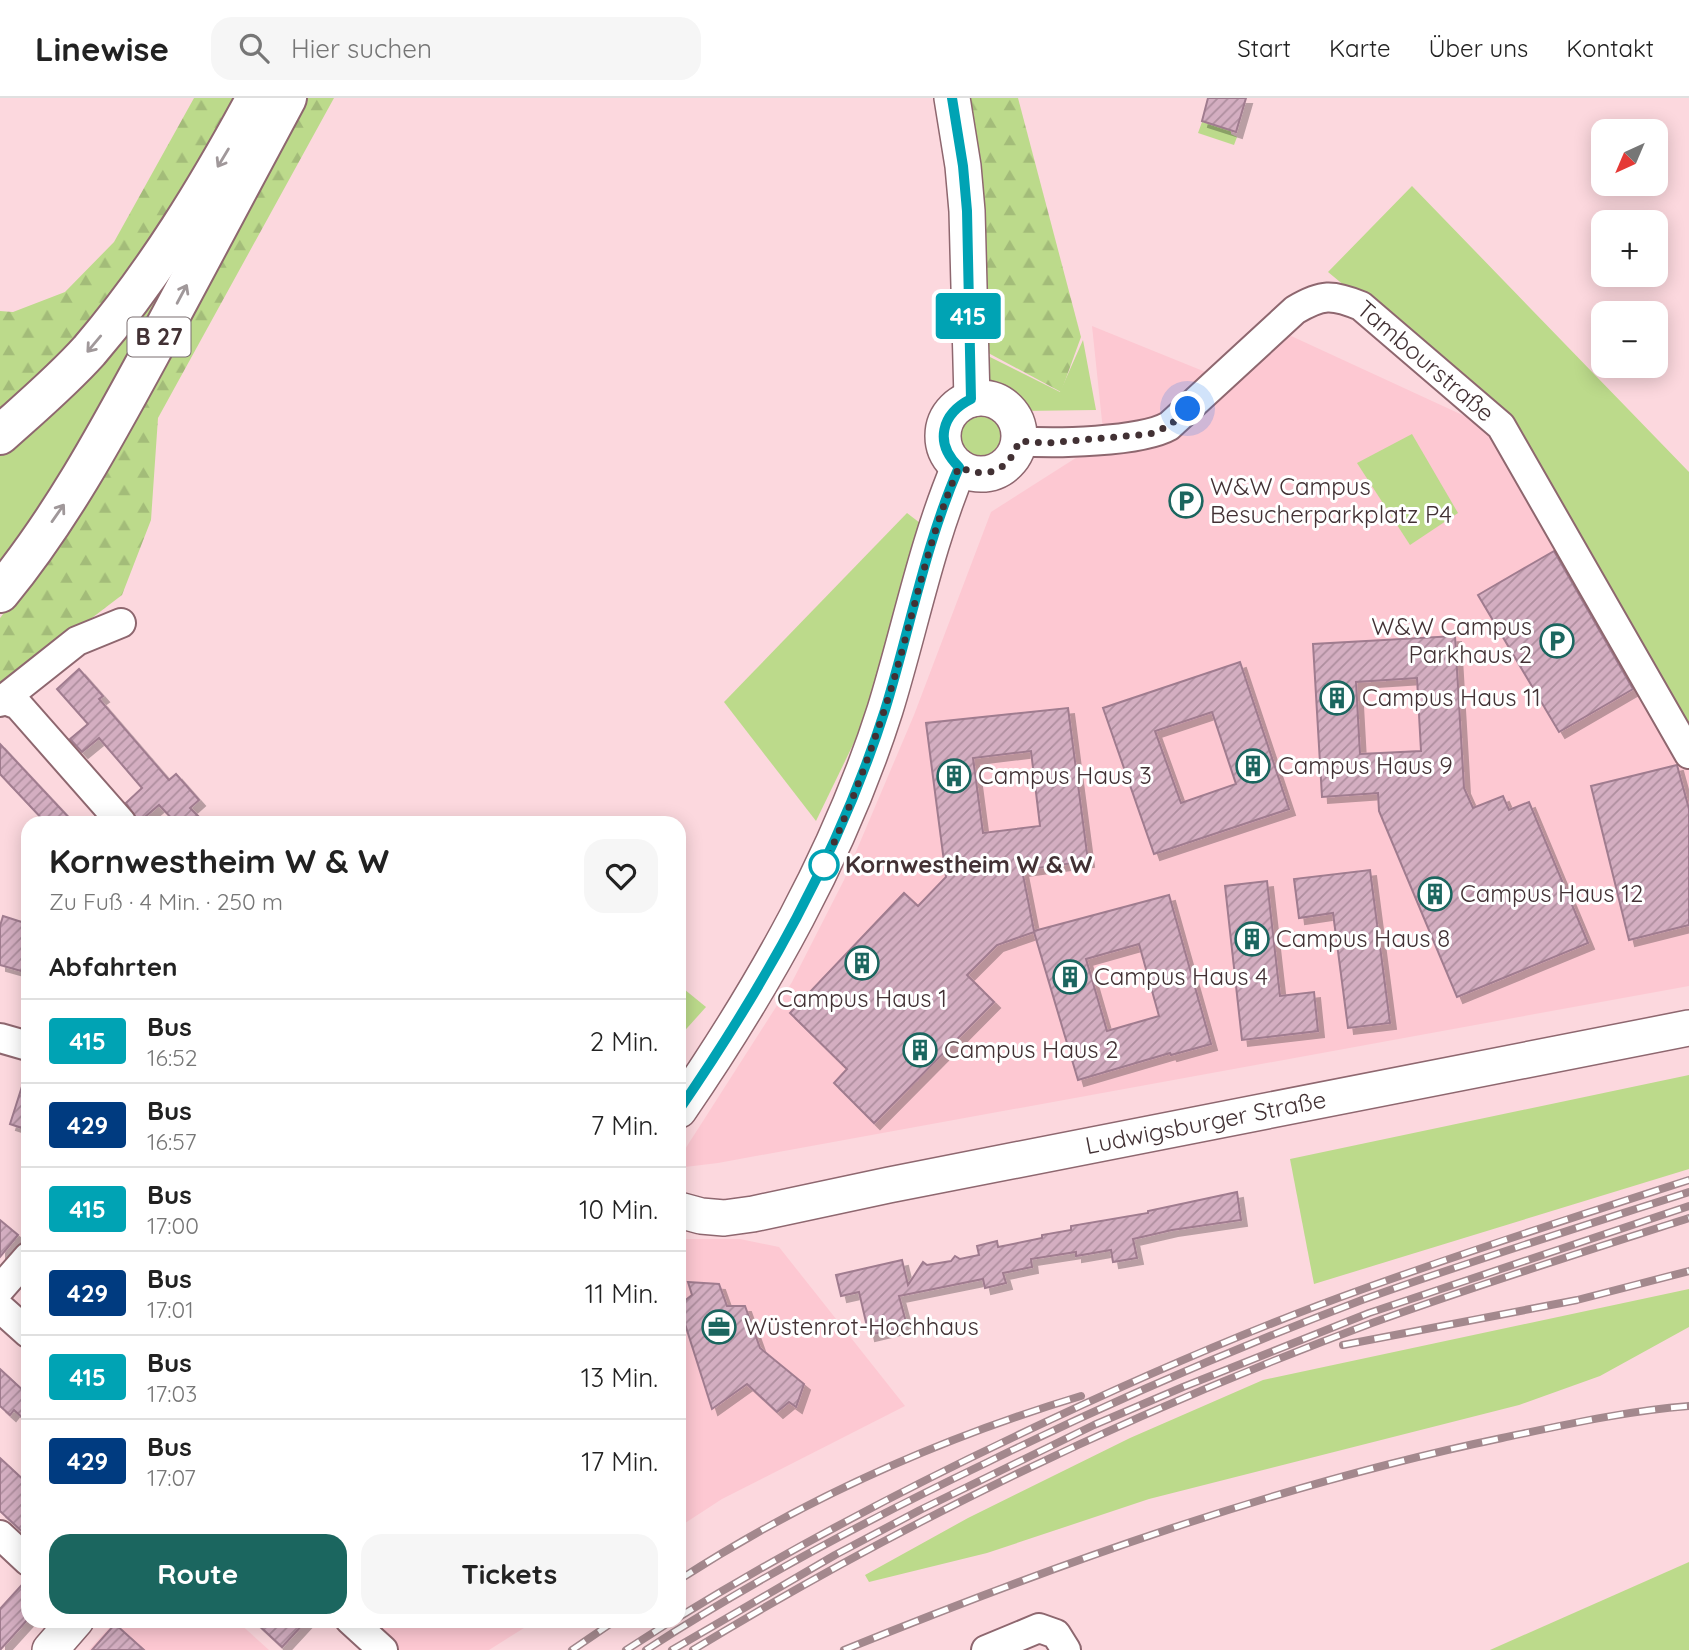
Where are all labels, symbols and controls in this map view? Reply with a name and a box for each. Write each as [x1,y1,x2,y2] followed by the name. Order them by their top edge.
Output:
[211,17,701,80] search box
[35,28,169,69] text: Linewise
[235,29,273,67] icon: search
[291,32,432,65] text: Hier suchen
[1237,33,1291,63] text: Start
[1329,33,1390,63] text: Karte
[1428,33,1528,63] text: Über uns
[1566,33,1654,63] text: Kontakt
[1591,119,1668,196] north arrow
[1591,119,1668,378] map controls
[216,147,230,167] one-way arrow
[1591,210,1668,287] button: +
[176,284,189,305] one-way arrow
[928,293,1008,339] line badge: 415
[1351,293,1501,428] street label: Tambourstraße
[950,301,986,331] text: 415
[1591,301,1668,378] button: −
[128,318,190,356] road number: B 27
[86,335,101,353] one-way arrow
[1170,391,1205,426] your location
[1210,471,1452,529] place label: W&W Campus Besucherparkplatz P4
[1167,482,1205,520] parking icon: W&W Campus Besucherparkplatz P4
[51,504,65,523] one-way arrow
[1371,611,1532,669] place label: W&W Campus Parkhaus 2
[1538,622,1576,660] parking icon: W&W Campus Parkhaus 2
[1318,679,1356,717] building icon: Campus Haus 11
[1362,682,1541,712] place label: Campus Haus 11
[1234,747,1272,785] building icon: Campus Haus 9
[1278,750,1453,780] place label: Campus Haus 9
[935,757,973,795] building icon: Campus Haus 3
[978,760,1152,790] place label: Campus Haus 3
[584,839,658,913] button: heart
[49,840,389,881] text: Kornwestheim W & W
[845,849,1093,879] place label: Kornwestheim W & W
[809,850,839,880] marker: Kornwestheim W & W
[1416,875,1454,913] building icon: Campus Haus 12
[1460,878,1643,908] place label: Campus Haus 12
[49,887,283,916] text: Zu Fuß · 4 Min. · 250 m
[1233,920,1271,958] building icon: Campus Haus 8
[1276,923,1450,953] place label: Campus Haus 8
[843,944,881,982] building icon: Campus Haus 1
[49,950,178,983] text: Abfahrten
[1051,958,1089,996] building icon: Campus Haus 4
[1094,961,1268,991] place label: Campus Haus 4
[777,983,947,1013] place label: Campus Haus 1
[147,1010,192,1043] text: Bus
[590,1025,658,1058] text: 2 Min.
[69,1026,106,1056] text: 415
[901,1031,939,1069] building icon: Campus Haus 2
[944,1034,1118,1064] place label: Campus Haus 2
[147,1043,197,1072] text: 16:52
[1083,1084,1328,1160] street label: Ludwigsburger Straße
[147,1094,192,1127] text: Bus
[591,1109,658,1142] text: 7 Min.
[67,1110,108,1140] text: 429
[147,1127,197,1156] text: 16:57
[147,1178,192,1211] text: Bus
[579,1193,658,1226] text: 10 Min.
[69,1194,106,1224] text: 415
[147,1211,199,1240] text: 17:00
[147,1262,192,1295] text: Bus
[585,1277,658,1310] text: 11 Min.
[67,1278,108,1308] text: 429
[147,1295,194,1324] text: 17:01
[700,1308,738,1346] office icon: Wüstenrot-Hochhaus
[744,1311,979,1341] place label: Wüstenrot-Hochhaus
[147,1346,192,1379] text: Bus
[581,1361,658,1394] text: 13 Min.
[69,1362,106,1392] text: 415
[147,1379,197,1408] text: 17:03
[147,1430,192,1463] text: Bus
[581,1445,658,1478] text: 17 Min.
[67,1446,108,1476] text: 429
[147,1463,196,1492] text: 17:07
[49,1534,347,1614] button: Route
[361,1534,658,1614] button: Tickets

